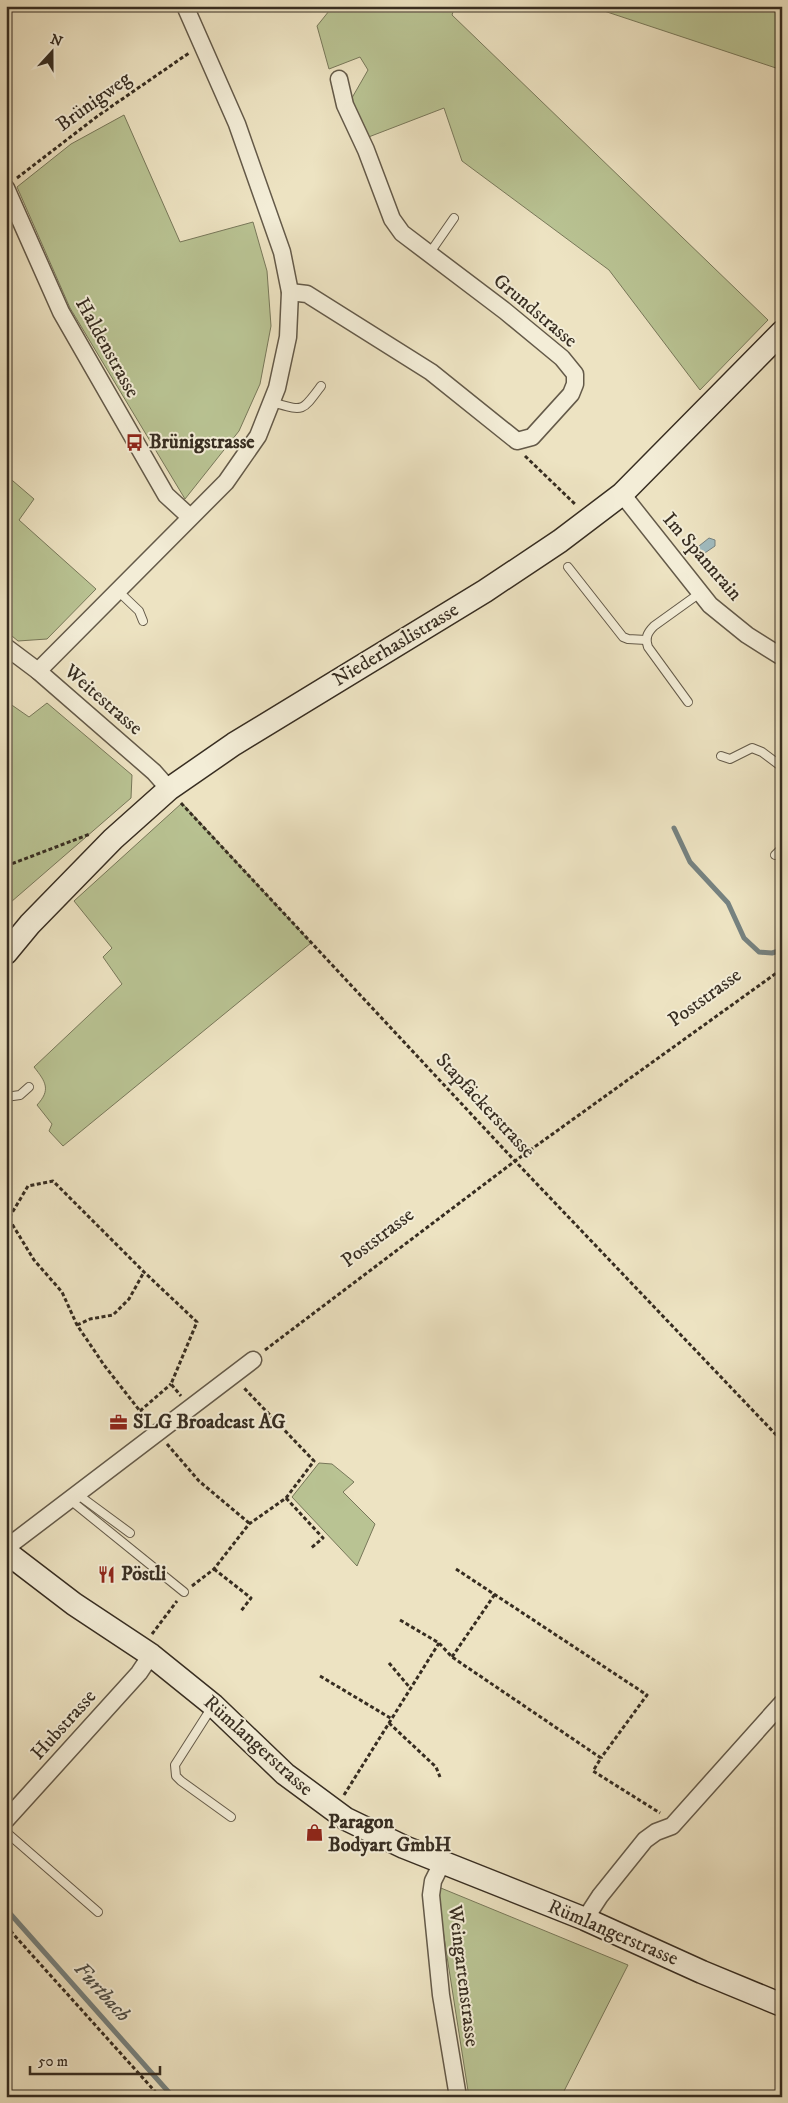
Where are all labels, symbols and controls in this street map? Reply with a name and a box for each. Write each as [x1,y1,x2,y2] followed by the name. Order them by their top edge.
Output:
[28,28,78,78] north arrow
[48,30,65,51] text: N
[52,66,136,137] street label: Brünigweg
[488,269,582,353] street label: Grundstrasse
[69,294,145,402] street label: Haldenstrasse
[149,430,255,455] place label: Brünigstrasse
[125,432,145,452] bus stop icon: Brünigstrasse
[657,508,748,607] street label: Im Spannrain
[329,598,463,692] street label: Niederhaslistrasse
[58,658,147,741] street label: Weitestrasse
[663,963,747,1033] street label: Poststrasse
[430,1048,540,1164] street label: Stapfäckerstrasse
[337,1203,419,1273] street label: Poststrasse
[133,1410,285,1435] place label: SLG Broadcast AG
[109,1412,129,1432] office icon: SLG Broadcast AG
[121,1562,166,1587] place label: Pöstli
[97,1564,117,1584] restaurant icon: Pöstli
[26,1685,102,1765] street label: Hubstrasse
[198,1690,318,1802] street label: Rümlangerstrasse
[328,1810,451,1858] place label: Paragon Bodyart GmbH
[304,1823,324,1843] shop icon: Paragon Bodyart GmbH
[544,1894,682,1972] street label: Rümlangerstrasse
[442,1903,484,2048] street label: Weingartenstrasse
[68,1956,136,2028] water label: Furtbach
[30,2043,160,2075] scale bar
[38,2052,68,2071] text: 50 m

